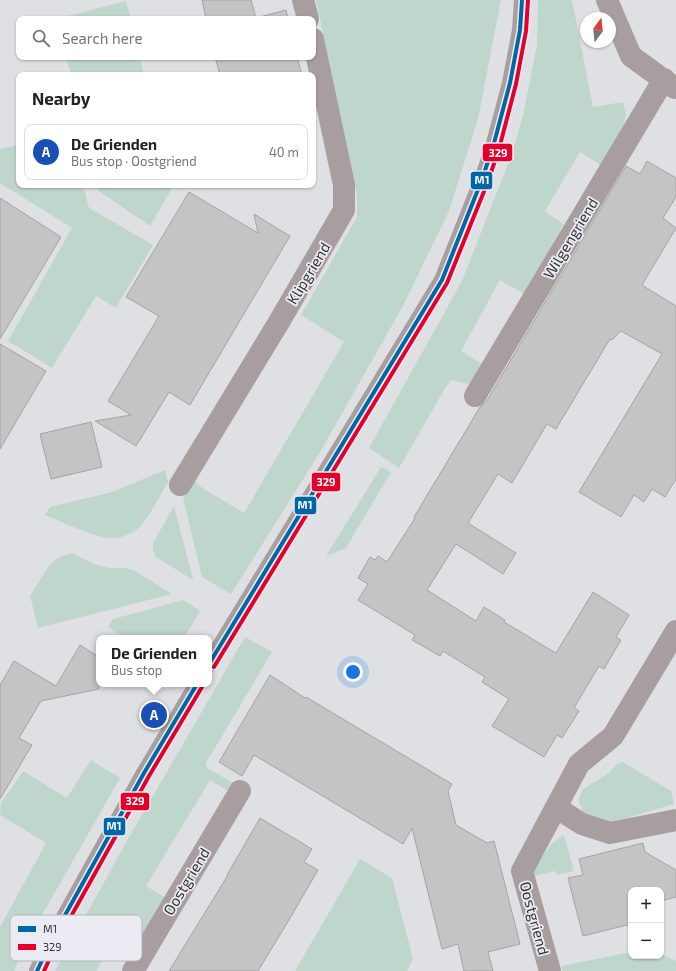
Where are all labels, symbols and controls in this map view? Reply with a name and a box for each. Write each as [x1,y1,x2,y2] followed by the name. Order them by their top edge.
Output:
[580,12,616,48] north arrow
[16,16,316,60] search box
[30,27,52,49] icon: search
[62,29,143,47] text: Search here
[32,88,90,108] text: Nearby
[71,135,157,153] text: De Grienden
[482,143,513,162] line badge: 329
[42,144,50,160] text: A
[269,144,299,160] text: 40 m
[488,146,508,159] text: 329
[71,153,197,169] text: Bus stop · Oostgriend
[470,171,493,190] line badge: M1
[475,173,489,186] text: M1
[539,194,601,282] street label: Wilgengriend
[282,239,334,307] street label: Klipgriend
[311,472,341,492] line badge: 329
[316,475,336,488] text: 329
[294,496,317,515] line badge: M1
[298,498,312,511] text: M1
[96,635,212,687] popup
[111,644,197,662] text: De Grienden
[111,662,162,678] text: Bus stop
[343,662,363,682] your location
[141,700,167,730] pin: A
[120,792,150,811] line badge: 329
[125,794,145,807] text: 329
[103,817,126,836] line badge: M1
[107,819,121,832] text: M1
[159,844,213,918] street label: Oostgriend
[517,879,553,957] street label: Oostgriend
[628,887,664,959] map controls
[628,887,664,923] button: +
[10,915,142,961] legend
[43,922,57,935] text: M1
[628,923,664,959] button: −
[43,940,62,953] text: 329

